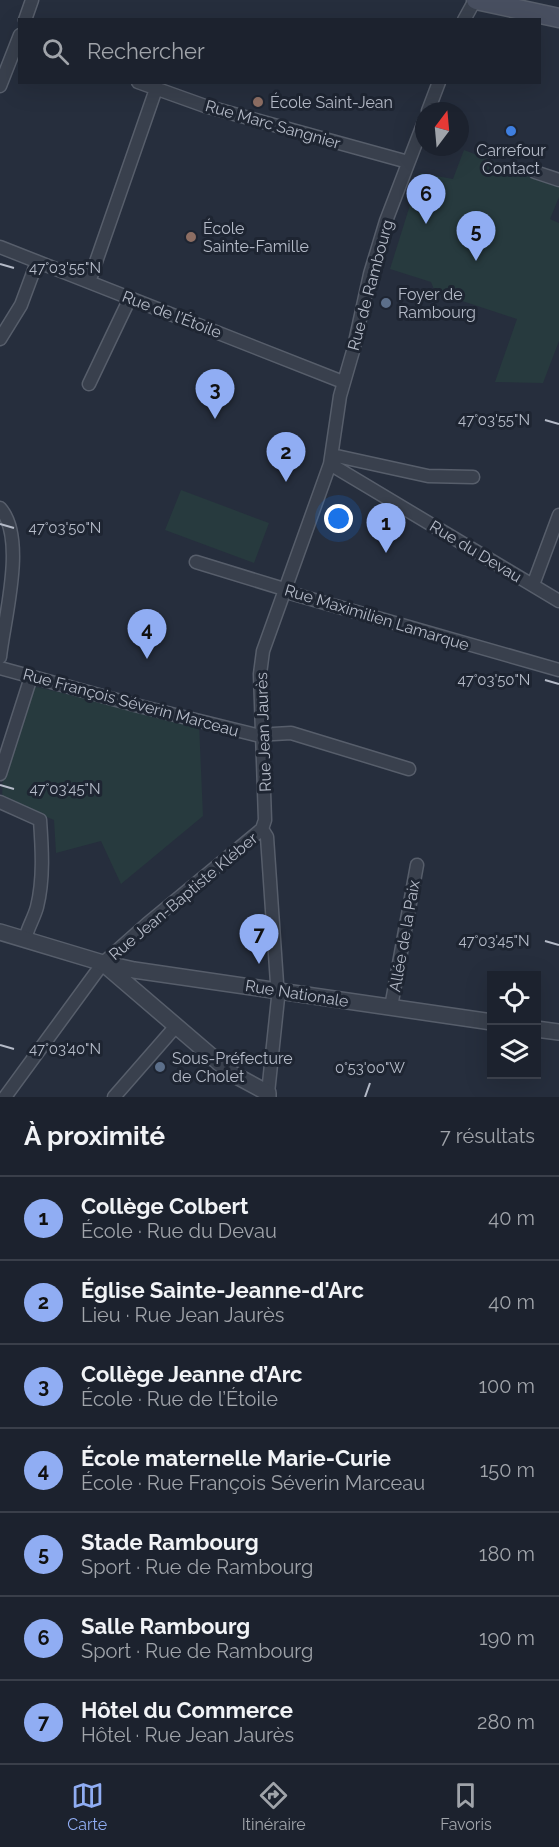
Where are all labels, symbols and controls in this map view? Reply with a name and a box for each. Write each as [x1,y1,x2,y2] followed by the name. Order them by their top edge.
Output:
[18,18,541,84] search box
[39,35,72,68] icon: search
[87,38,205,64] text: Rechercher
[270,92,393,112] place label: École Saint-Jean
[251,95,265,109] marker: École Saint-Jean
[203,96,343,153] street label: Rue Marc Sangnier
[415,102,469,156] north arrow
[504,124,518,138] marker: Carrefour Contact
[476,141,546,178] place label: Carrefour Contact
[406,174,446,224] pin: 6
[456,212,496,261] pin: 5
[203,218,309,256] place label: École Sainte-Famille
[344,218,397,353] street label: Rue de Rambourg
[184,230,198,244] marker: École Sainte-Famille
[29,259,101,277] text: 47°03'55"N
[398,285,476,322] place label: Foyer de Rambourg
[119,286,225,342] street label: Rue de l’Étoile
[379,296,393,310] marker: Foyer de Rambourg
[196,370,234,419] pin: 3
[458,411,530,429] text: 47°03'55"N
[266,432,306,482] pin: 2
[324,504,353,533] your location
[366,504,406,553] pin: 1
[426,517,525,586] street label: Rue du Devau
[29,519,101,537] text: 47°03'50"N
[282,580,471,655] street label: Rue Maximilien Lamarque
[128,610,166,659] pin: 4
[21,664,241,740] street label: Rue François Séverin Marceau
[458,671,530,689] text: 47°03'50"N
[252,672,275,792] street label: Rue Jean Jaurès
[29,780,101,798] text: 47°03'45"N
[105,828,262,964] street label: Rue Jean-Baptiste Kléber
[385,879,424,993] street label: Allée de la Paix
[240,914,278,964] pin: 7
[458,932,530,950] text: 47°03'45"N
[487,971,541,1079] map controls
[487,971,541,1025] button: locate
[244,976,350,1011] street label: Rue Nationale
[487,1025,541,1079] button: layers
[29,1040,101,1058] text: 47°03'40"N
[172,1049,293,1086] place label: Sous-Préfecture de Cholet
[335,1059,405,1077] text: 0°53'00"W
[153,1060,167,1074] marker: Sous-Préfecture de Cholet
[24,1121,165,1151] text: À proximité
[440,1124,535,1148] text: 7 résultats
[81,1193,248,1219] text: Collège Colbert
[39,1206,48,1230] text: 1
[488,1206,535,1230] text: 40 m
[81,1219,277,1243] text: École · Rue du Devau
[81,1277,364,1303] text: Église Sainte-Jeanne-d'Arc
[38,1290,49,1314] text: 2
[488,1290,535,1314] text: 40 m
[81,1303,284,1327] text: Lieu · Rue Jean Jaurès
[81,1361,302,1387] text: Collège Jeanne d’Arc
[38,1374,49,1398] text: 3
[478,1374,535,1398] text: 100 m
[81,1387,278,1411] text: École · Rue de l’Étoile
[81,1445,391,1471] text: École maternelle Marie-Curie
[38,1458,49,1482] text: 4
[480,1458,535,1482] text: 150 m
[81,1471,425,1495] text: École · Rue François Séverin Marceau
[81,1529,259,1555] text: Stade Rambourg
[38,1542,49,1566] text: 5
[479,1542,535,1566] text: 180 m
[81,1555,313,1579] text: Sport · Rue de Rambourg
[81,1613,250,1639] text: Salle Rambourg
[37,1626,50,1650] text: 6
[479,1626,535,1650] text: 190 m
[81,1639,313,1663] text: Sport · Rue de Rambourg
[81,1697,293,1723] text: Hôtel du Commerce
[38,1710,49,1734] text: 7
[477,1710,535,1734] text: 280 m
[81,1723,294,1747] text: Hôtel · Rue Jean Jaurès
[67,1779,107,1834] tab: Carte
[242,1779,306,1834] tab: Itinéraire
[440,1779,492,1834] tab: Favoris

